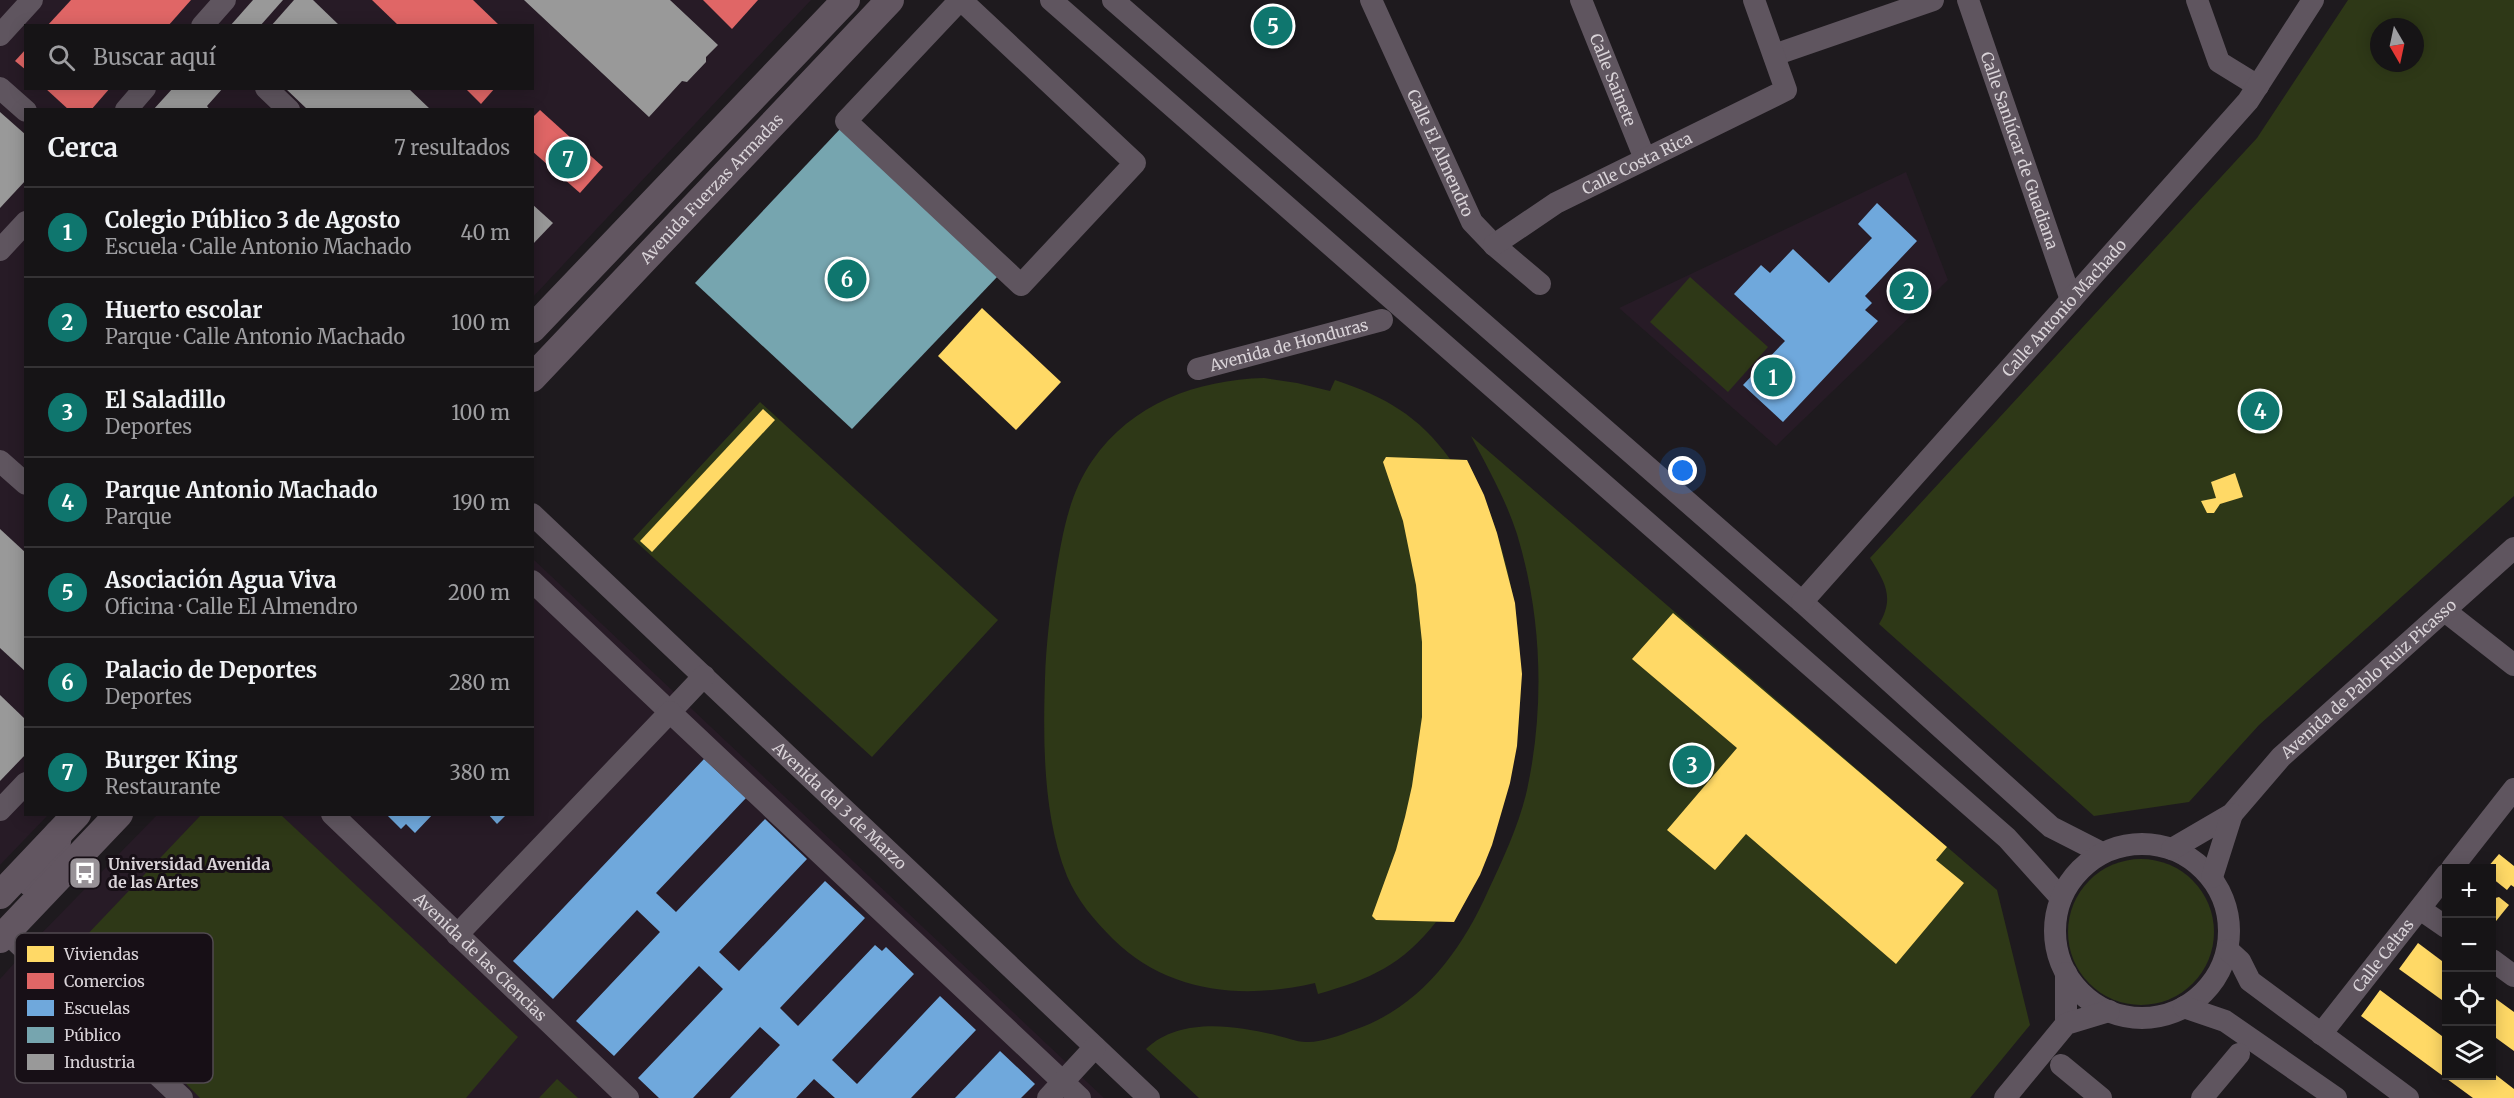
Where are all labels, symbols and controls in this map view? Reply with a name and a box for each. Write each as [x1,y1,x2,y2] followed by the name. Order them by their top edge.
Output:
[1254,3,1292,48] pin: 5
[2370,18,2424,72] north arrow
[24,24,534,90] search box
[1585,30,1641,129] street label: Calle Sainete
[45,41,78,74] icon: search
[93,43,216,71] text: Buscar aquí
[1976,49,2063,252] street label: Calle Sanlúcar de Guadiana
[1403,86,1478,220] street label: Calle El Almendro
[635,109,787,268] street label: Avenida Fuerzas Armadas
[1578,128,1696,199] street label: Calle Costa Rica
[48,131,118,164] text: Cerca
[394,135,510,160] text: 7 resultados
[548,136,588,182] pin: 7
[105,206,400,234] text: Colegio Público 3 de Agosto
[63,220,72,245] text: 1
[460,220,510,245] text: 40 m
[105,234,411,259] text: Escuela · Calle Antonio Machado
[1997,235,2131,381] street label: Calle Antonio Machado
[828,256,866,302] pin: 6
[1890,268,1928,314] pin: 2
[105,296,262,324] text: Huerto escolar
[62,310,73,335] text: 2
[451,310,510,335] text: 100 m
[1207,314,1370,376] street label: Avenida de Honduras
[105,324,405,349] text: Parque · Calle Antonio Machado
[1754,354,1792,400] pin: 1
[105,386,226,414] text: El Saladillo
[2240,388,2280,434] pin: 4
[62,400,73,425] text: 3
[451,400,510,425] text: 100 m
[105,414,192,439] text: Deportes
[1668,456,1697,485] your location
[105,476,378,504] text: Parque Antonio Machado
[61,490,74,515] text: 4
[452,490,510,515] text: 190 m
[105,504,171,529] text: Parque
[105,566,336,594] text: Asociación Agua Viva
[62,580,73,605] text: 5
[448,580,510,605] text: 200 m
[105,594,358,619] text: Oficina · Calle El Almendro
[2276,595,2460,763] street label: Avenida de Pablo Ruiz Picasso
[105,656,317,684] text: Palacio de Deportes
[61,670,74,695] text: 6
[449,670,510,695] text: 280 m
[105,684,192,709] text: Deportes
[768,737,911,874] street label: Avenida del 3 de Marzo
[1672,742,1712,788] pin: 3
[105,746,237,774] text: Burger King
[62,760,74,785] text: 7
[449,760,510,785] text: 380 m
[105,774,220,799] text: Restaurante
[108,854,270,892] place label: Universidad Avenida de las Artes
[67,855,103,891] bus stop icon: Universidad Avenida de las Artes
[2442,864,2496,1080] map controls
[2442,864,2496,918] button: +
[409,888,551,1025] street label: Avenida de las Ciencias
[2348,915,2418,996] street label: Calle Celtas
[2442,918,2496,972] button: −
[15,933,213,1083] legend
[63,944,139,964] text: Viviendas
[64,971,145,991] text: Comercios
[2442,972,2496,1026] button: locate
[64,998,130,1018] text: Escuelas
[64,1025,121,1045] text: Público
[2442,1026,2496,1080] button: layers
[64,1052,135,1072] text: Industria

